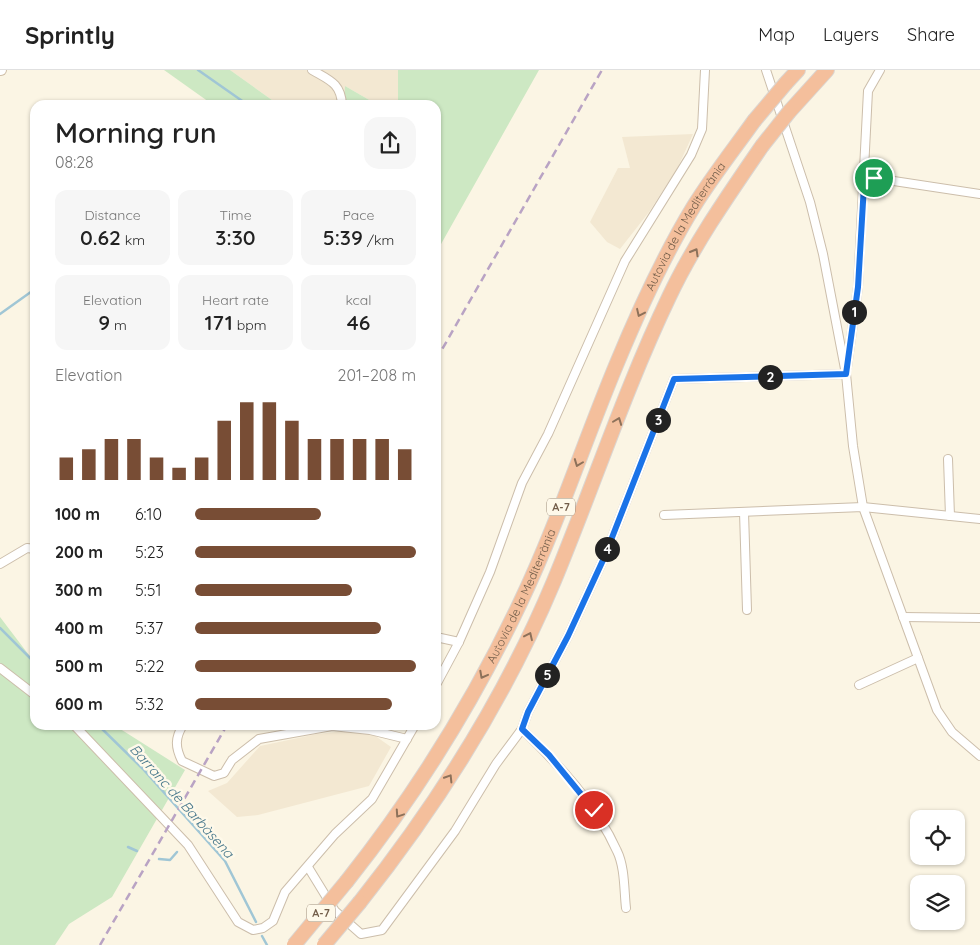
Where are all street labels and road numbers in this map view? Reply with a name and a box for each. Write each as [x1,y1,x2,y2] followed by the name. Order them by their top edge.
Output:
[642,159,728,293] street label: Autovia de la Mediterrània
[547,498,575,516] road number: A-7
[483,527,559,666] street label: Autovia de la Mediterrània
[307,904,335,921] road number: A-7

